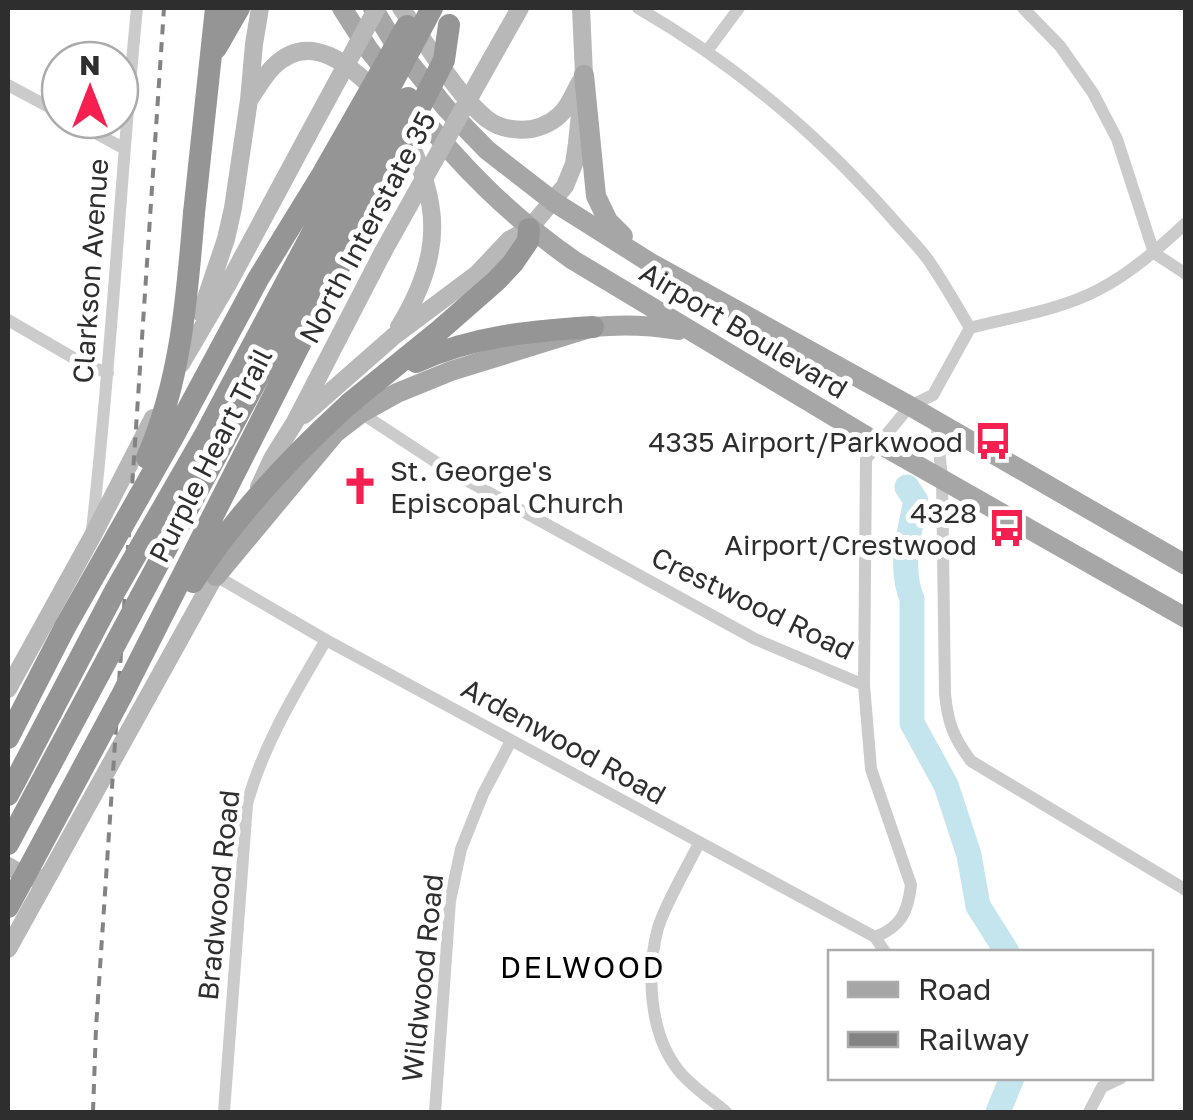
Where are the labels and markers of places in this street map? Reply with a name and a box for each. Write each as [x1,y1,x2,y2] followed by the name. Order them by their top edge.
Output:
[972,420,1014,462] bus stop icon: 4335 Airport/Parkwood
[648,425,963,458] place label: 4335 Airport/Parkwood
[390,454,624,519] place label: St. George's Episcopal Church
[339,465,381,507] church icon: St. George's Episcopal Church
[724,496,977,561] place label: 4328 Airport/Crestwood
[986,507,1028,549] bus stop icon: 4328 Airport/Crestwood

